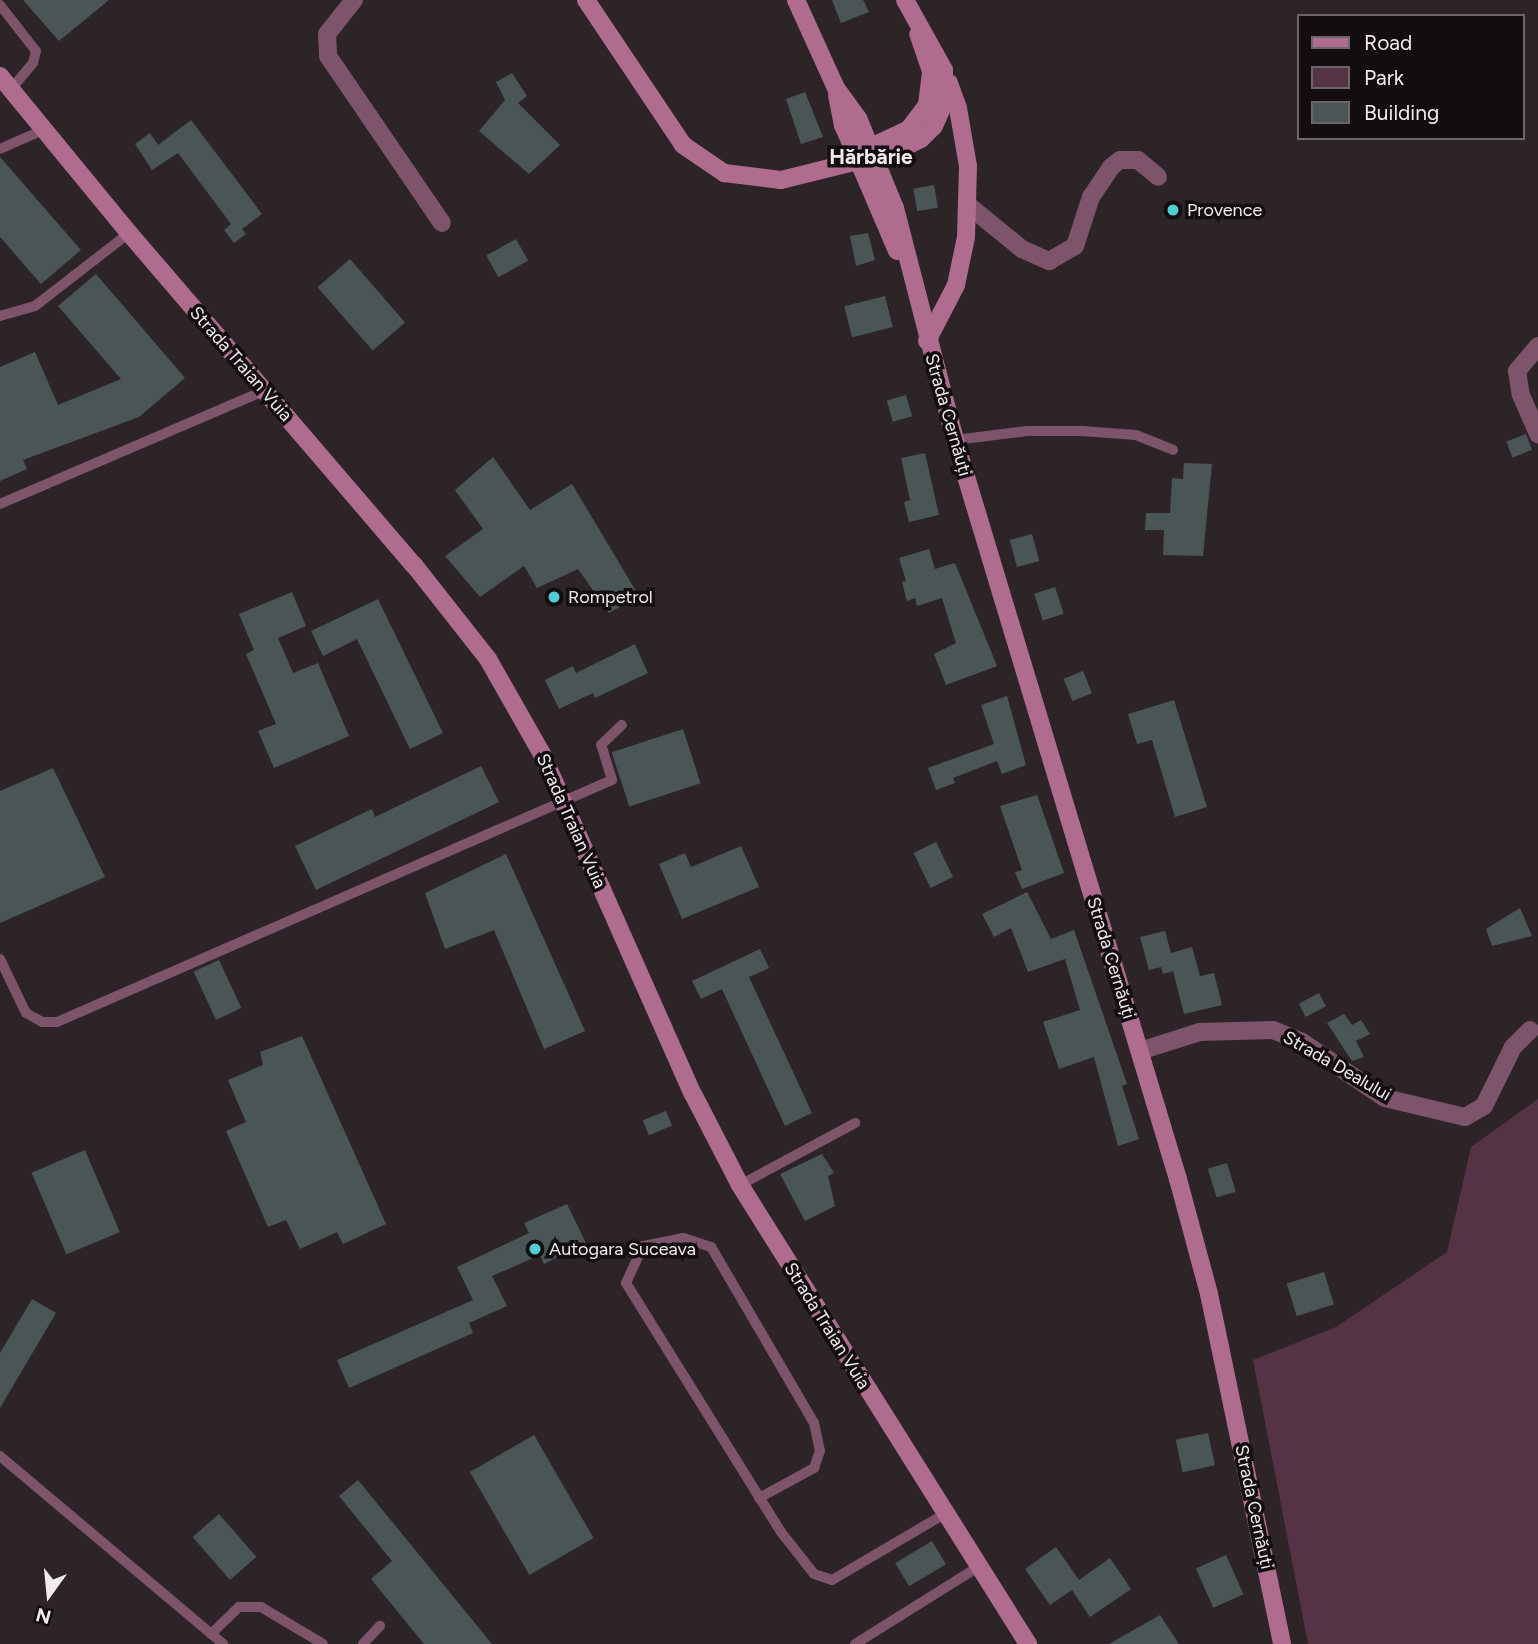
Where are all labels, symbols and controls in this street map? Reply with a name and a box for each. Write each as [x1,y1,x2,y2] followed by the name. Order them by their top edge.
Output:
[1296,14,1524,140] legend
[1364,30,1412,55] text: Road
[1364,65,1404,90] text: Park
[1364,100,1439,125] text: Building
[829,144,913,170] district label: Hărbărie
[1187,199,1262,221] place label: Provence
[1165,202,1181,218] marker: Provence
[185,302,297,426] street label: Strada Traian Vuia
[920,351,976,479] street label: Strada Cernăuți
[568,586,653,608] place label: Rompetrol
[546,589,562,605] marker: Rompetrol
[532,750,610,892] street label: Strada Traian Vuia
[1082,894,1140,1022] street label: Strada Cernăuți
[1279,1026,1395,1106] street label: Strada Dealului
[549,1238,696,1260] place label: Autogara Suceava
[527,1241,543,1257] marker: Autogara Suceava
[779,1259,875,1393] street label: Strada Traian Vuia
[1230,1443,1278,1571] street label: Strada Cernăuți
[14,1560,84,1630] north arrow
[33,1603,54,1629] text: N

